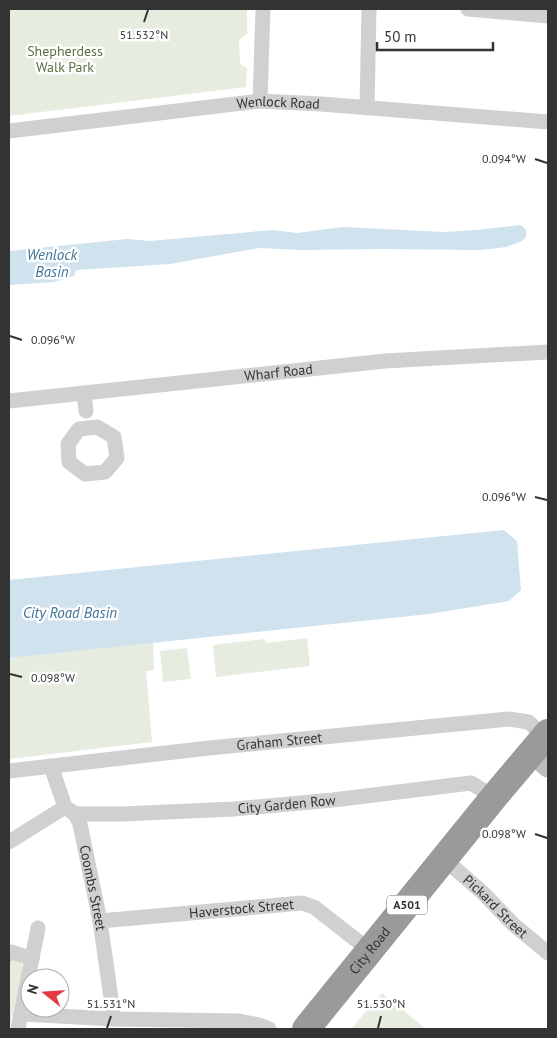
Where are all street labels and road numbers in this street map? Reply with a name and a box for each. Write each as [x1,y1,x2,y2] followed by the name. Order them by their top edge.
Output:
[236,92,320,113] street label: Wenlock Road
[243,360,314,385] street label: Wharf Road
[236,728,323,754] street label: Graham Street
[237,791,337,818] street label: City Garden Row
[76,844,110,932] street label: Coombs Street
[459,871,532,942] street label: Pickard Street
[188,895,295,922] street label: Haverstock Street
[387,896,427,914] road number: A501
[345,923,394,978] street label: City Road

